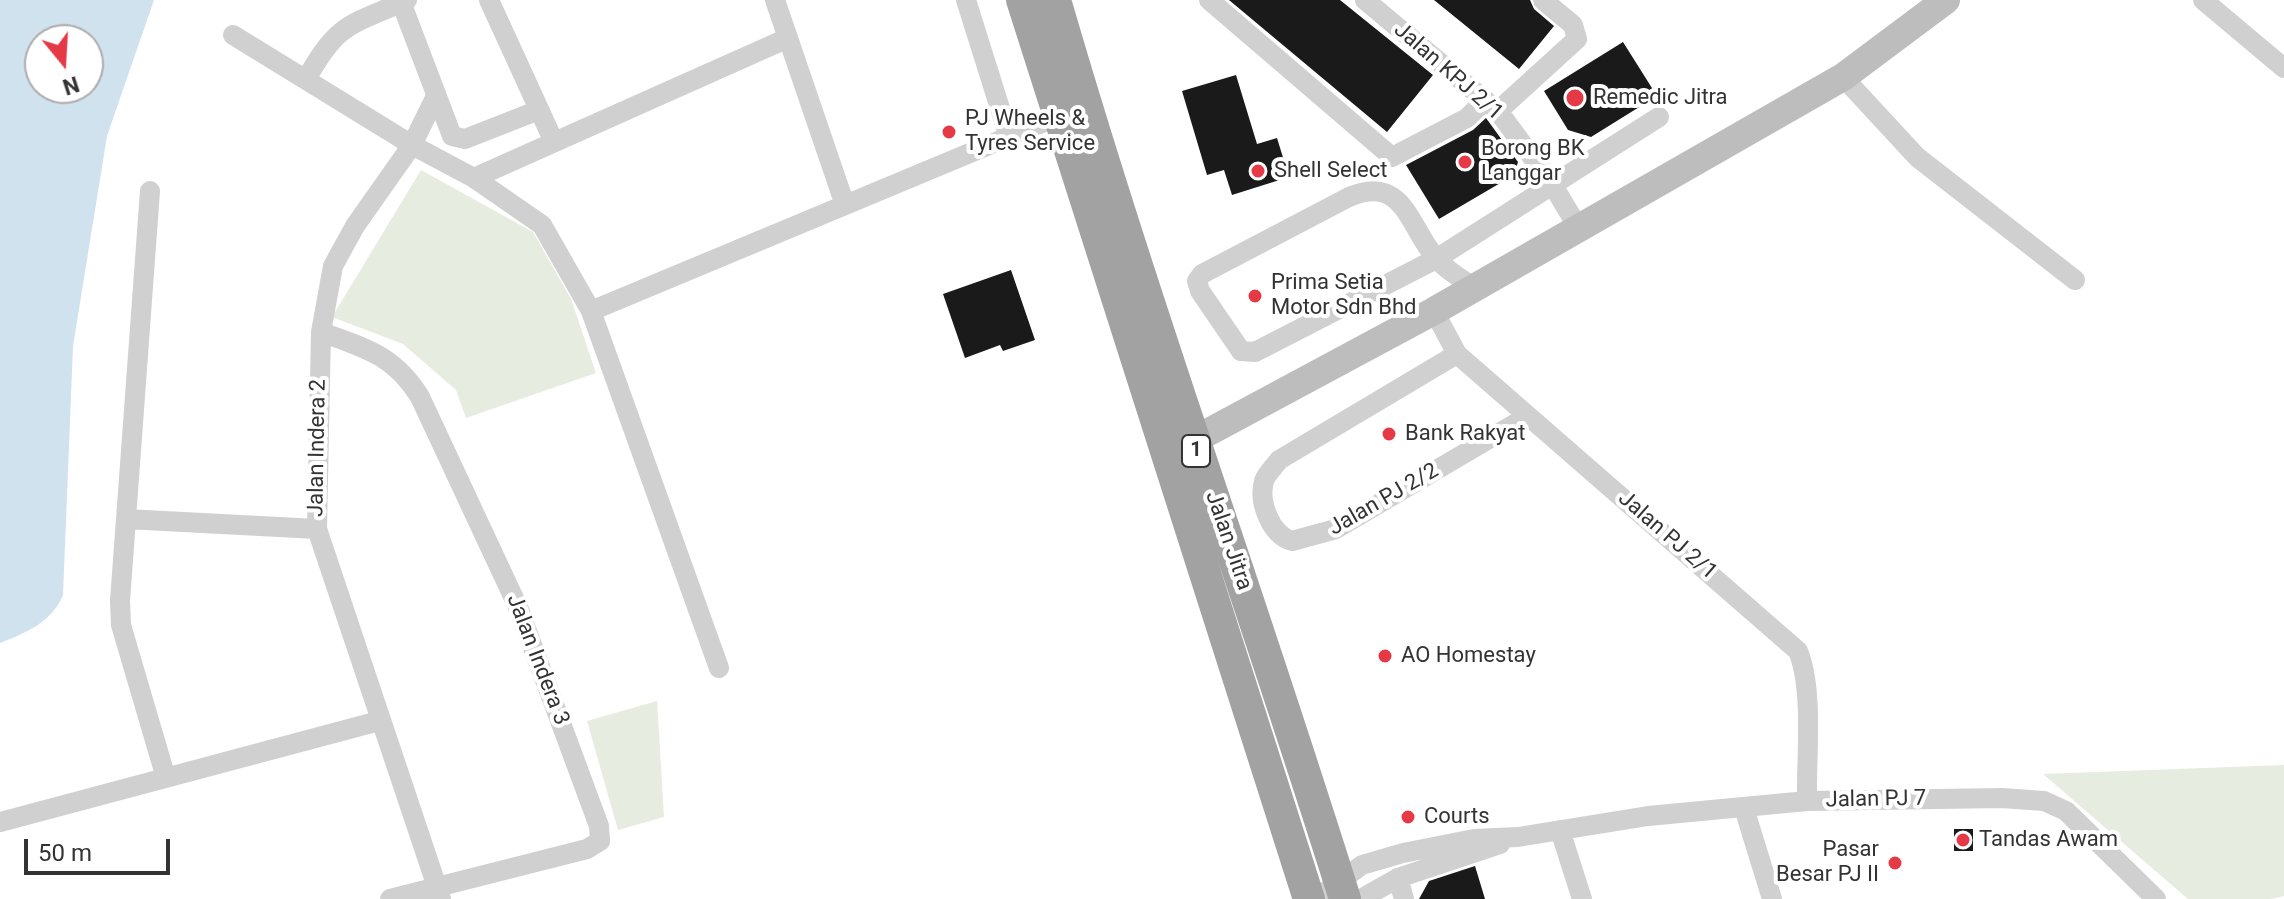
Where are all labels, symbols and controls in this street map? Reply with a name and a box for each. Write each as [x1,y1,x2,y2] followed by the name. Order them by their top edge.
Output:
[1388,17,1508,127] street label: Jalan KPJ 2/1
[24,24,104,104] north arrow
[60,71,82,100] text: N
[1593,85,1728,111] place label: Remedic Jitra
[1564,87,1586,109] marker: Remedic Jitra
[965,106,1095,158] place label: PJ Wheels & Tyres Service
[940,123,958,141] marker: PJ Wheels & Tyres Service
[1481,136,1585,188] place label: Borong BK Langgar
[1456,153,1474,171] marker: Borong BK Langgar
[1274,158,1387,184] place label: Shell Select
[1249,162,1267,180] marker: Shell Select
[1271,270,1417,322] place label: Prima Setia Motor Sdn Bhd
[1246,287,1264,305] marker: Prima Setia Motor Sdn Bhd
[304,379,332,517] street label: Jalan Indera 2
[1405,421,1526,447] place label: Bank Rakyat
[1380,425,1398,443] marker: Bank Rakyat
[1182,435,1210,467] road number: 1
[1325,458,1443,542] street label: Jalan PJ 2/2
[1612,486,1722,586] street label: Jalan PJ 2/1
[1199,488,1257,594] street label: Jalan Jitra
[500,591,574,729] street label: Jalan Indera 3
[1401,643,1536,669] place label: AO Homestay
[1376,647,1394,665] marker: AO Homestay
[1825,786,1927,814] street label: Jalan PJ 7
[1424,804,1490,830] place label: Courts
[1399,808,1417,826] marker: Courts
[28,823,174,873] scale bar
[1979,827,2118,853] place label: Tandas Awam
[1954,831,1972,849] marker: Tandas Awam
[1776,837,1879,888] place label: Pasar Besar PJ II
[38,839,92,867] text: 50 m
[1886,854,1904,872] marker: Pasar Besar PJ II

